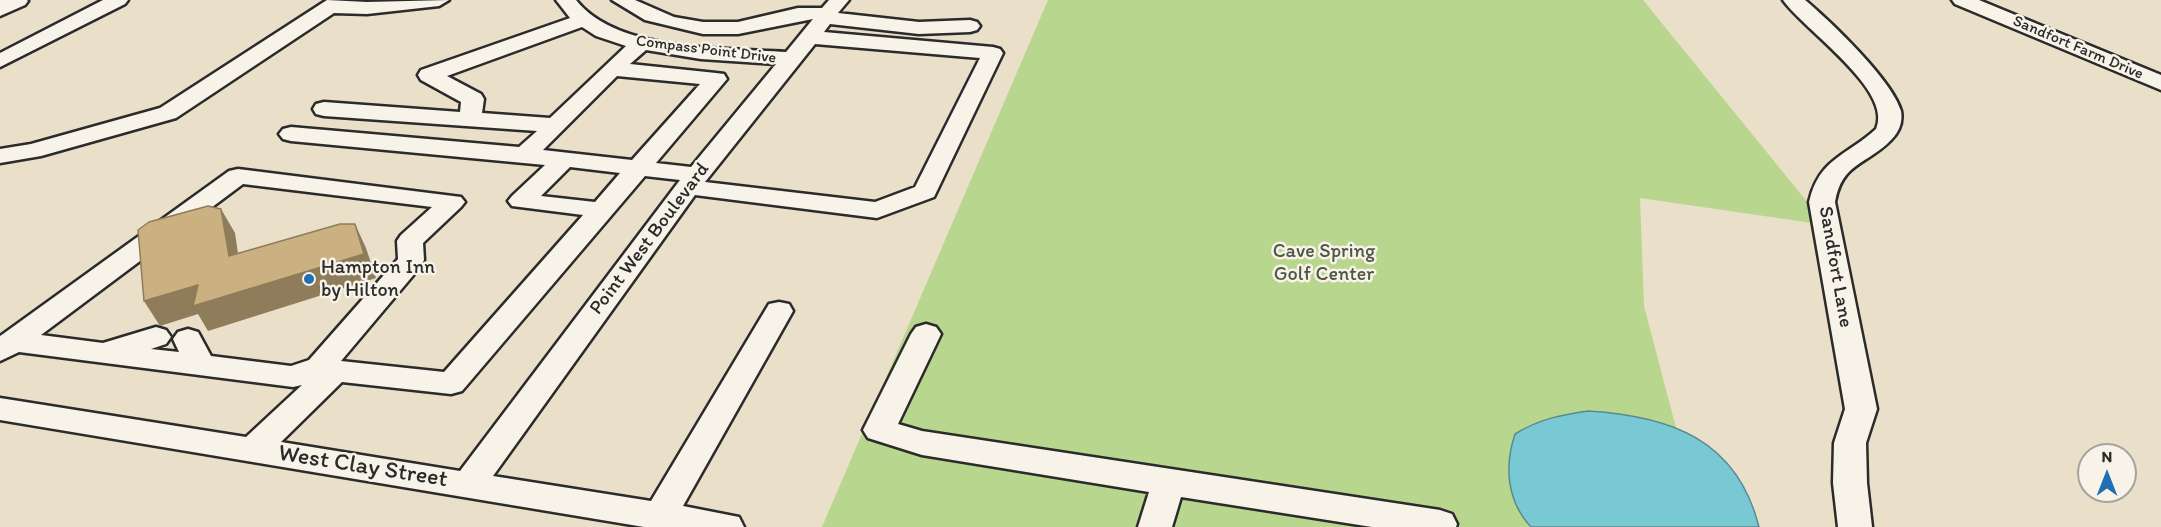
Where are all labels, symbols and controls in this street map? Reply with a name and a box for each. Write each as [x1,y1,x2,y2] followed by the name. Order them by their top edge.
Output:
[2010,12,2146,84] street label: Sandfort Farm Drive
[635,32,777,68] street label: Compass Point Drive
[585,158,715,320] street label: Point West Boulevard
[1813,205,1857,329] street label: Sandfort Lane
[1273,240,1375,287] park label: Cave Spring Golf Center
[321,256,435,303] place label: Hampton Inn by Hilton
[302,272,316,286] marker: Hampton Inn by Hilton
[276,439,450,495] street label: West Clay Street
[2077,443,2137,503] north arrow
[2102,447,2112,466] text: N

